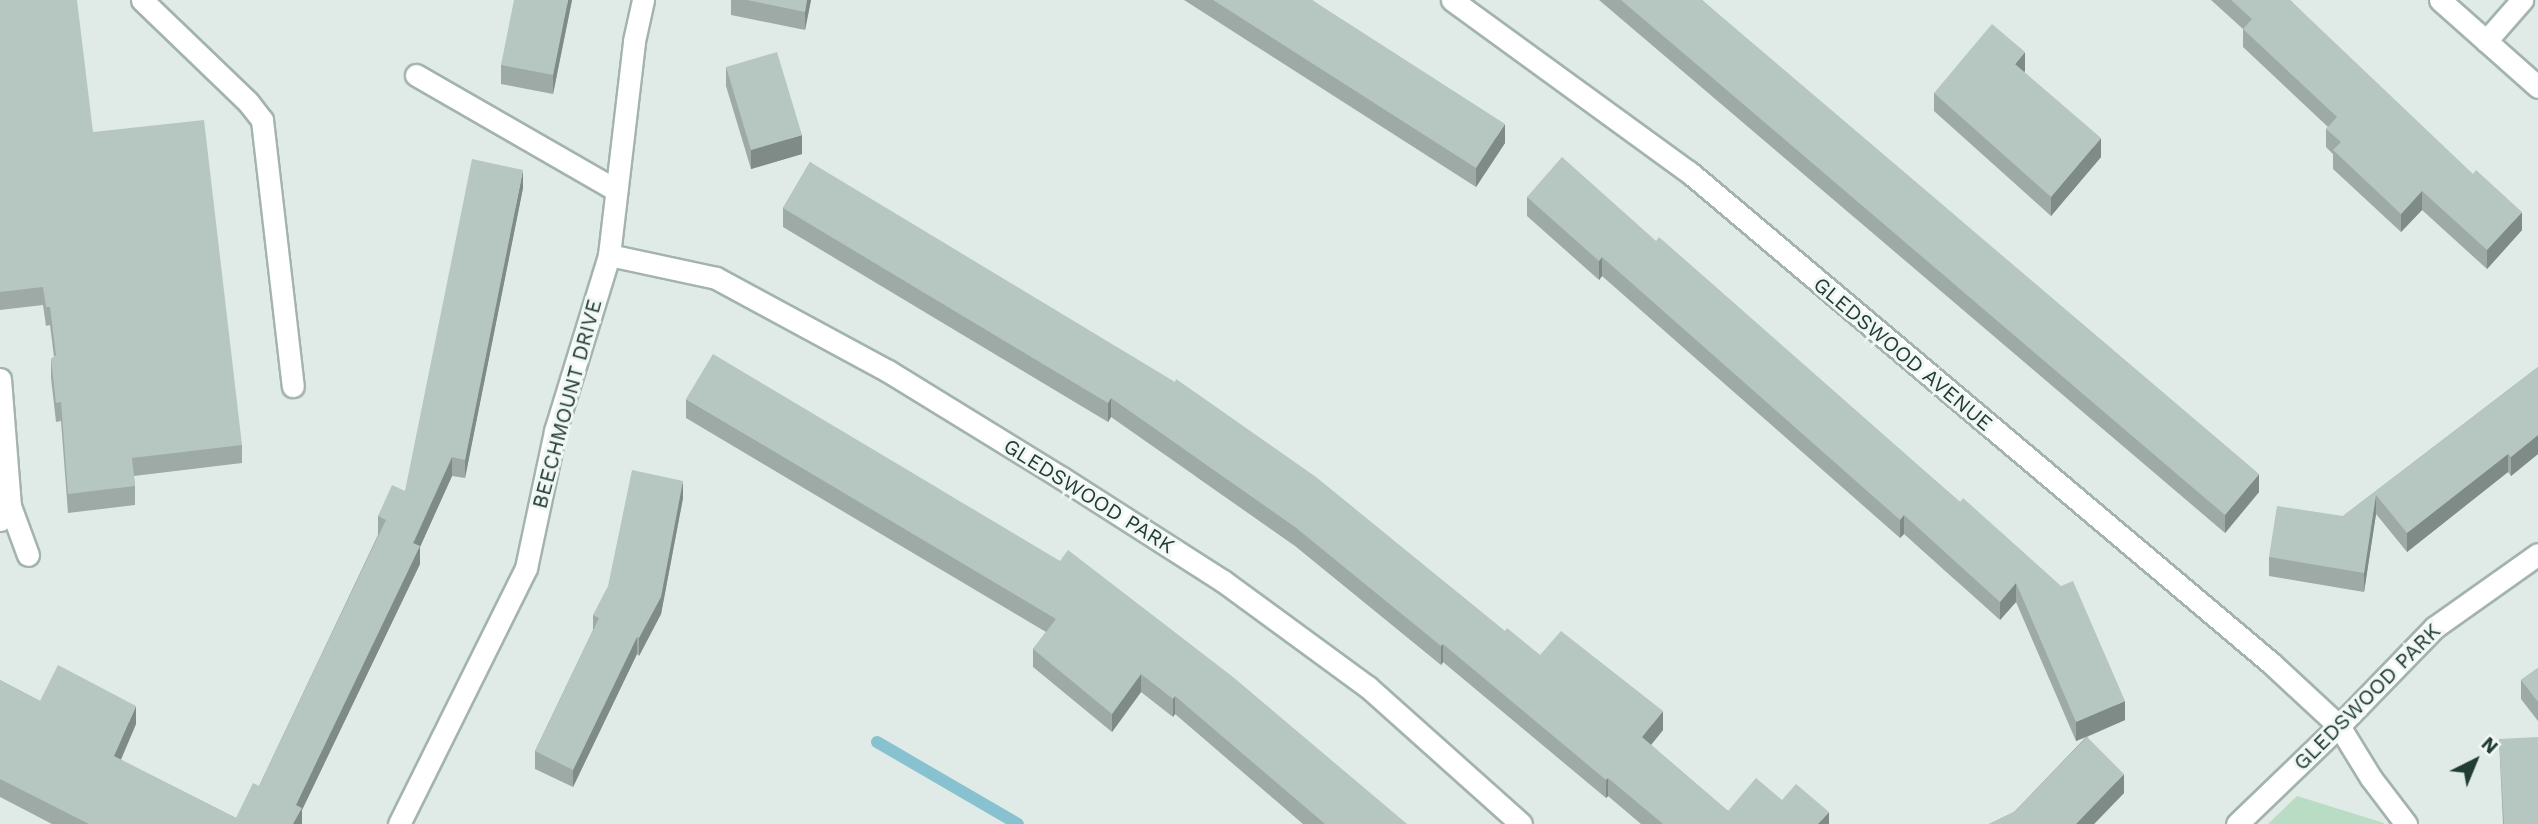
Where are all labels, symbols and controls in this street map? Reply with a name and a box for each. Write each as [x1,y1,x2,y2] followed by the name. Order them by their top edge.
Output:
[1808,272,1998,436] street label: GLEDSWOOD AVENUE
[527,296,607,512] street label: BEECHMOUNT DRIVE
[999,433,1179,559] street label: GLEDSWOOD PARK
[2289,619,2445,775] street label: GLEDSWOOD PARK
[2440,726,2510,796] north arrow
[2477,732,2503,758] text: N

